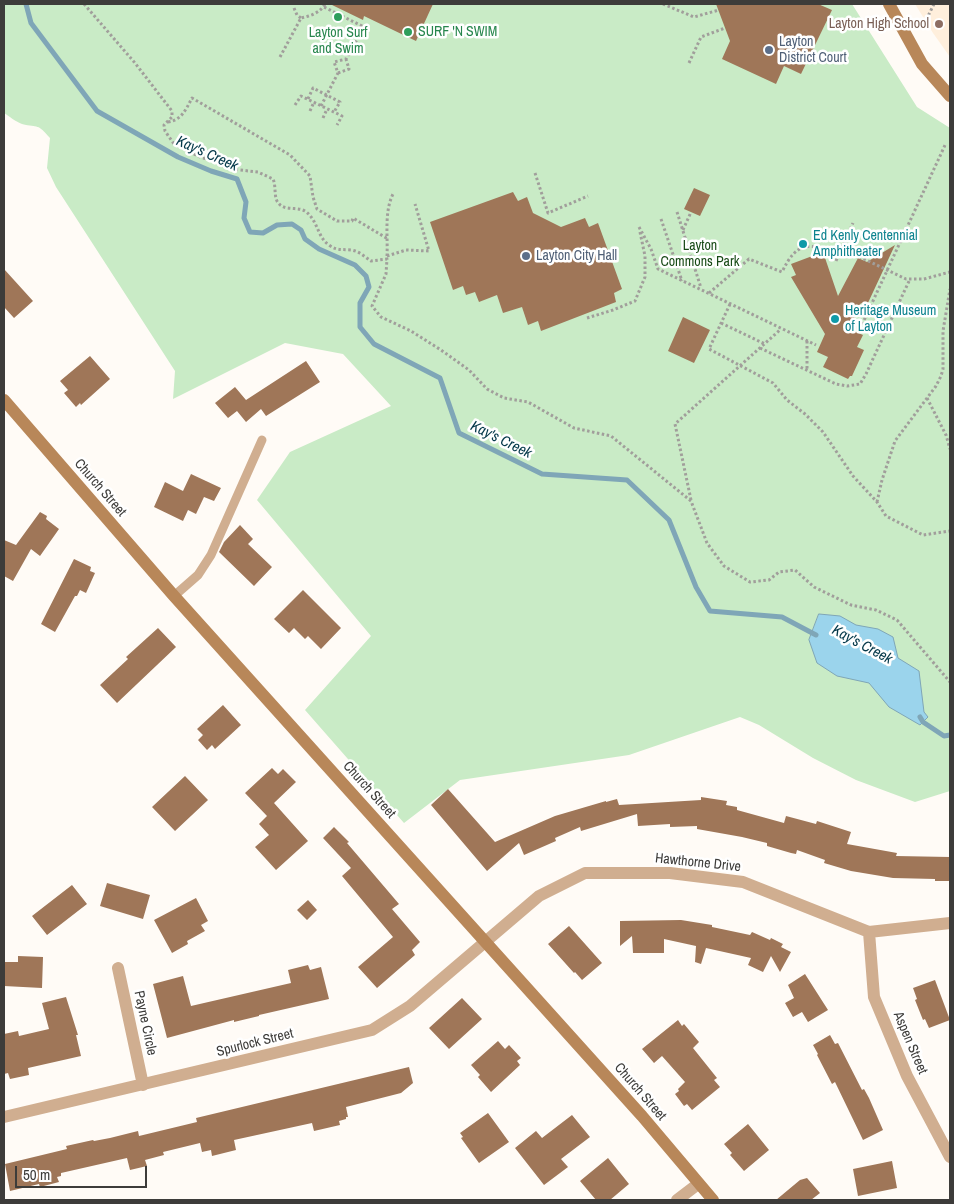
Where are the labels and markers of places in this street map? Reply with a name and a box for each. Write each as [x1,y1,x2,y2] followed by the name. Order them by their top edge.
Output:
[332,11,344,23] marker: Layton Surf and Swim
[829,16,929,32] place label: Layton High School
[933,18,945,30] marker: Layton High School
[418,24,497,40] place label: SURF 'N SWIM
[309,25,367,58] place label: Layton Surf and Swim
[402,26,414,38] marker: SURF 'N SWIM
[779,34,847,66] place label: Layton District Court
[763,44,775,56] marker: Layton District Court
[813,228,918,260] place label: Ed Kenly Centennial Amphitheater
[797,238,809,250] marker: Ed Kenly Centennial Amphitheater
[536,248,617,264] place label: Layton City Hall
[520,250,532,262] marker: Layton City Hall
[845,303,936,336] place label: Heritage Museum of Layton
[829,313,841,325] marker: Heritage Museum of Layton

